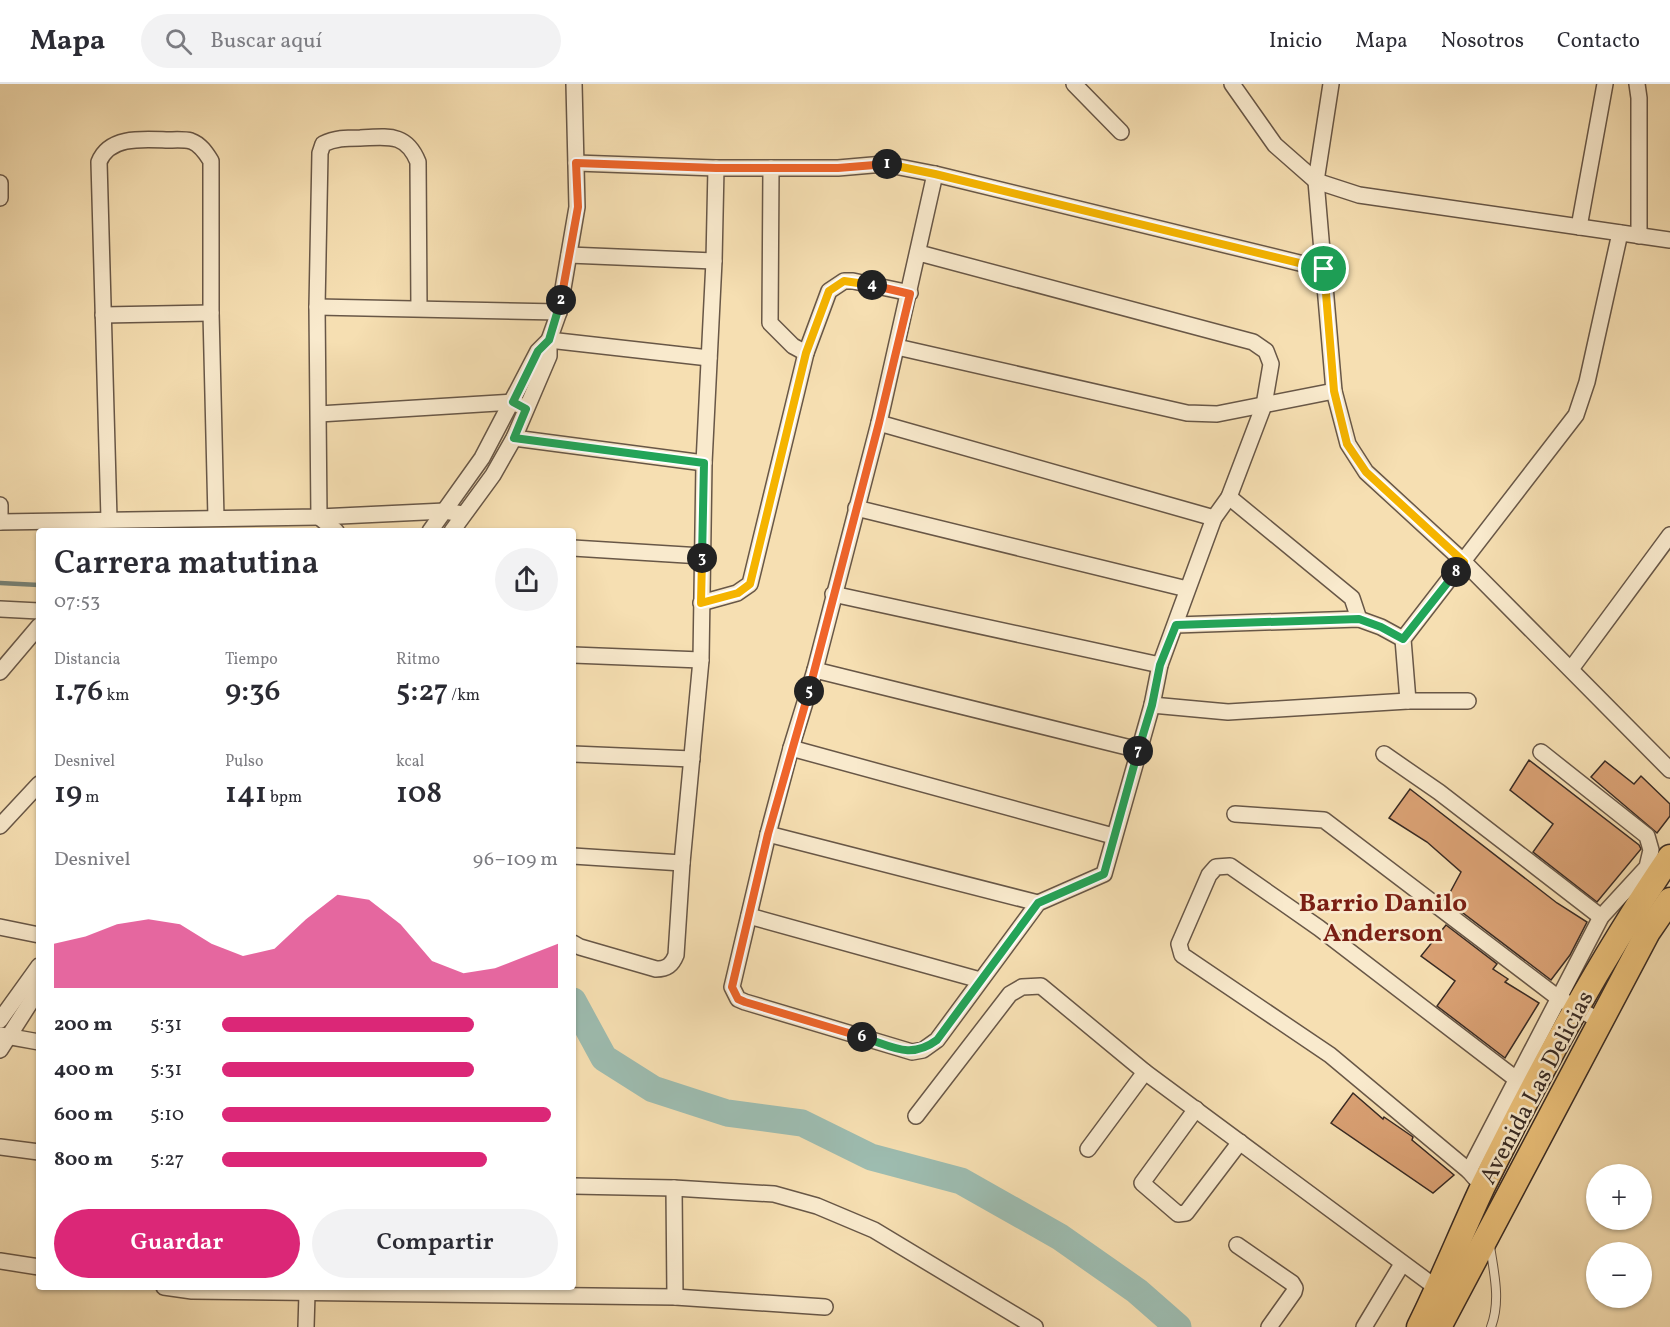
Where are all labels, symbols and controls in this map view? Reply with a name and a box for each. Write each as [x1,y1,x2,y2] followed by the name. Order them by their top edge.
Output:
[141,14,561,68] search box
[30,22,105,61] text: Mapa
[162,25,195,58] icon: search
[210,26,322,57] text: Buscar aquí
[1269,27,1322,56] text: Inicio
[1355,27,1408,56] text: Mapa
[1441,27,1524,56] text: Nosotros
[1557,27,1640,56] text: Contacto
[872,149,902,179] pin: 1
[884,153,890,175] text: 1
[1298,243,1349,294] pin
[1307,252,1340,285] icon: arrive
[857,270,887,300] pin: 4
[867,274,877,296] text: 4
[546,285,576,315] pin: 2
[557,289,565,311] text: 2
[54,542,319,588] text: Carrera matutina
[687,543,717,573] pin: 3
[698,547,706,569] text: 3
[495,548,558,611] button: share
[1441,557,1471,587] pin: 8
[1452,561,1460,583] text: 8
[54,588,100,616] text: 07:53
[54,649,120,671] text: Distancia
[225,649,278,671] text: Tiempo
[396,649,440,671] text: Ritmo
[54,671,103,713] text: 1.76
[225,671,280,713] text: 9:36
[396,671,448,713] text: 5:27
[794,676,824,706] pin: 5
[805,680,813,702] text: 5
[103,685,129,707] text: km
[448,685,480,707] text: /km
[1123,736,1153,766] pin: 7
[1134,740,1142,762] text: 7
[54,751,115,773] text: Desnivel
[225,751,263,773] text: Pulso
[396,751,424,773] text: kcal
[54,773,82,815] text: 19
[225,773,267,815] text: 141
[396,773,442,815] text: 108
[82,787,99,809] text: m
[267,787,302,809] text: bpm
[54,846,130,874] text: Desnivel
[473,846,558,874] text: 96–109 m
[1299,886,1467,952] district label: Barrio Danilo Anderson
[1472,985,1603,1191] street label: Avenida Las Delicias
[54,1011,112,1039] text: 200 m
[150,1011,182,1039] text: 5:31
[847,1022,877,1052] pin: 6
[858,1026,866,1048] text: 6
[54,1056,114,1084] text: 400 m
[150,1056,182,1084] text: 5:31
[54,1101,113,1129] text: 600 m
[150,1101,184,1129] text: 5:10
[54,1146,113,1174] text: 800 m
[150,1146,184,1174] text: 5:27
[1586,1164,1652,1308] map controls
[1586,1164,1652,1230] button: +
[54,1209,300,1278] button: Guardar
[312,1209,558,1278] button: Compartir
[1586,1242,1652,1308] button: −

